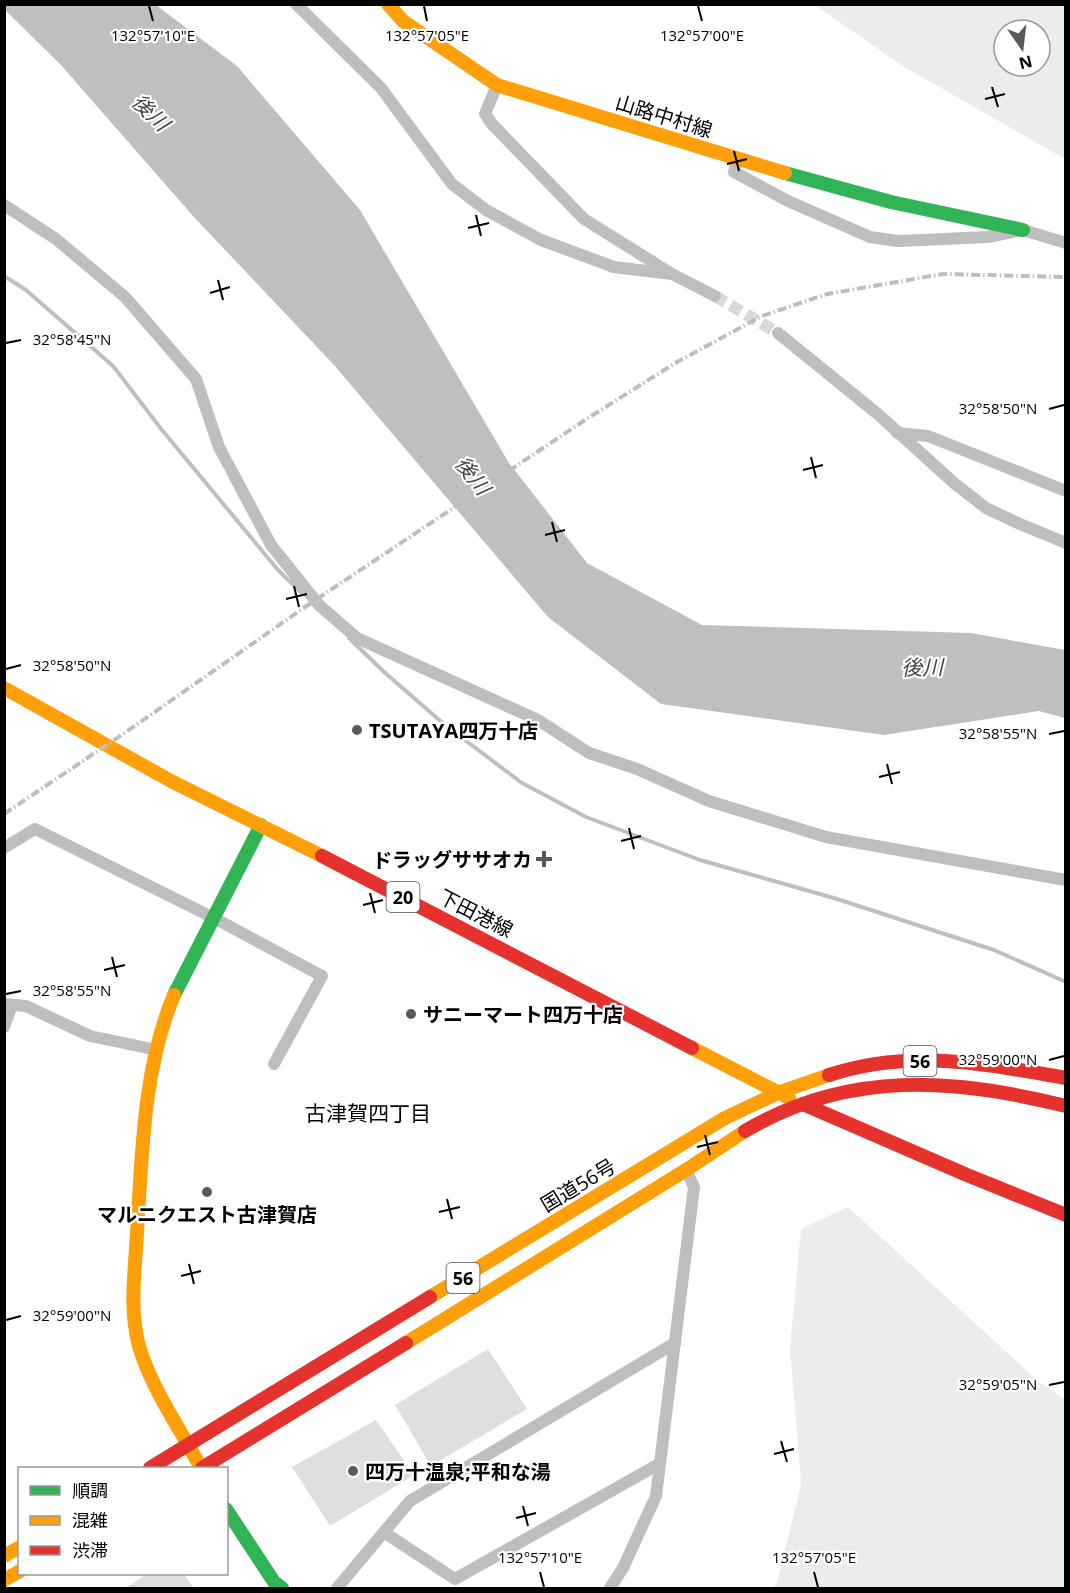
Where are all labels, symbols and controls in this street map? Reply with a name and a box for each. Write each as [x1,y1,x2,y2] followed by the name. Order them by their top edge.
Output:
[992,18,1052,78] north arrow
[111,25,195,45] text: 132°57'10"E
[385,25,469,45] text: 132°57'05"E
[660,25,744,45] text: 132°57'00"E
[1017,50,1035,75] text: N
[126,87,177,138] water label: 後川
[612,88,716,144] street label: 山路中村線
[33,329,111,349] text: 32°58'45"N
[959,398,1037,418] text: 32°58'50"N
[449,450,498,502] water label: 後川
[901,653,945,681] water label: 後川
[33,655,111,675] text: 32°58'50"N
[369,717,538,744] place label: TSUTAYA四万十店
[350,723,364,737] marker: TSUTAYA四万十店
[959,723,1037,743] text: 32°58'55"N
[372,846,532,873] place label: ドラッグササオカ
[537,852,551,866] marker: ドラッグササオカ
[386,882,420,912] road number: 20
[434,883,518,943] street label: 下田港線
[33,980,111,1000] text: 32°58'55"N
[423,1001,623,1028] place label: サニーマート四万十店
[404,1007,418,1021] marker: サニーマート四万十店
[904,1046,936,1076] road number: 56
[959,1049,1037,1069] text: 32°59'00"N
[305,1099,431,1127] district label: 古津賀四丁目
[536,1152,620,1218] street label: 国道56号
[200,1185,214,1199] marker: マルニクエスト古津賀店
[97,1201,317,1228] place label: マルニクエスト古津賀店
[446,1263,480,1293] road number: 56
[33,1305,111,1325] text: 32°59'00"N
[959,1374,1037,1394] text: 32°59'05"N
[365,1458,551,1485] place label: 四万十温泉;平和な湯
[346,1464,360,1478] marker: 四万十温泉;平和な湯
[18,1467,228,1575] legend
[72,1478,108,1502] text: 順調
[72,1508,108,1532] text: 混雑
[72,1538,108,1562] text: 渋滞
[498,1547,582,1567] text: 132°57'10"E
[772,1547,856,1567] text: 132°57'05"E

